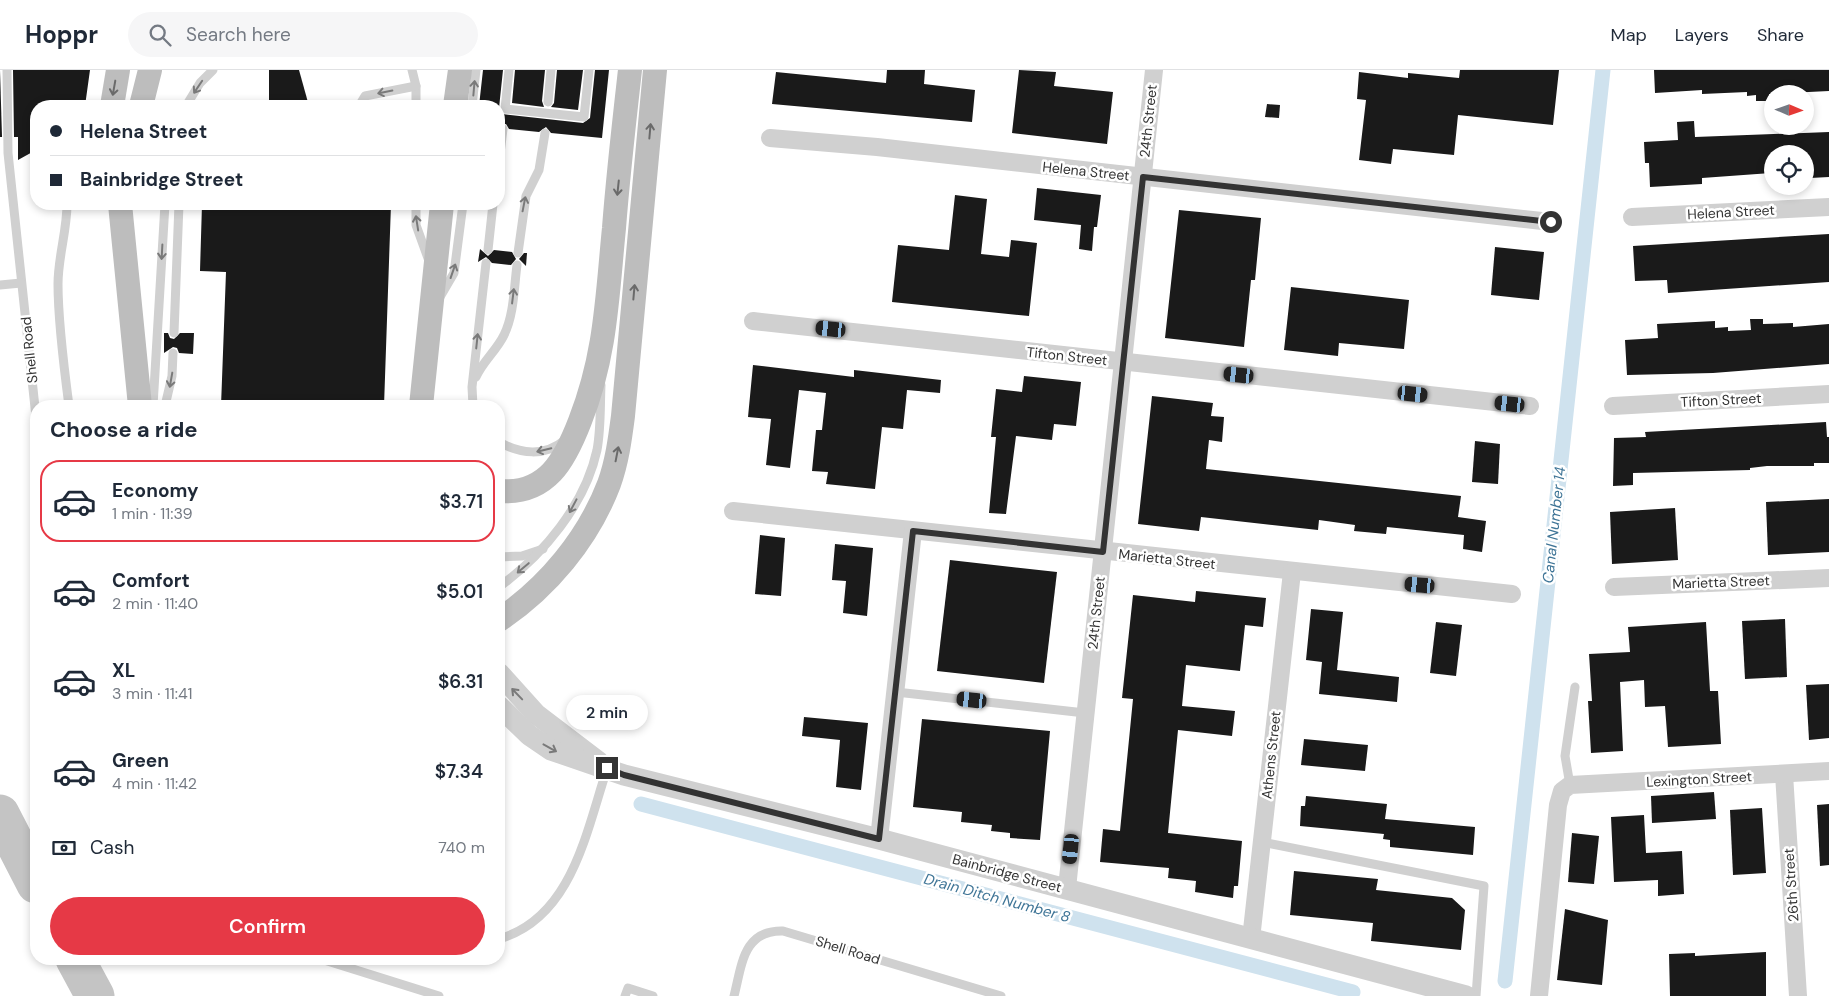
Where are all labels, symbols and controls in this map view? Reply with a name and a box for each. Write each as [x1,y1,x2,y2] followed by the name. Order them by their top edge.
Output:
[128,12,478,57] search box
[25,19,98,50] text: Hoppr
[146,21,174,49] icon: search
[186,22,291,47] text: Search here
[1611,23,1647,47] text: Map
[1675,23,1729,47] text: Layers
[1757,23,1804,47] text: Share
[109,80,119,96] one-way arrow
[193,80,203,94] one-way arrow
[469,80,479,96] one-way arrow
[1135,84,1161,158] street label: 24th Street
[1764,85,1814,135] north arrow
[1764,85,1814,195] map controls
[377,88,393,97] one-way arrow
[80,119,207,144] text: Helena Street
[645,123,654,139] one-way arrow
[1764,145,1814,195] button: locate
[1041,157,1131,185] street label: Helena Street
[80,167,243,192] text: Bainbridge Street
[613,180,623,196] one-way arrow
[520,197,530,213] one-way arrow
[1687,201,1775,223] street label: Helena Street
[1540,211,1562,233] route start
[412,216,422,232] one-way arrow
[157,244,166,260] one-way arrow
[449,264,458,280] one-way arrow
[630,285,639,301] one-way arrow
[508,289,518,305] one-way arrow
[17,316,41,384] street label: Shell Road
[815,320,846,338] car
[472,333,482,349] one-way arrow
[1026,343,1108,369] street label: Tifton Street
[1223,366,1254,384] car
[165,372,175,388] one-way arrow
[1397,385,1428,403] car
[1680,389,1762,411] street label: Tifton Street
[1494,395,1525,413] car
[50,415,198,444] text: Choose a ride
[536,446,552,455] one-way arrow
[613,446,622,462] one-way arrow
[1538,466,1570,584] water label: Canal Number 14
[112,478,199,503] text: Economy
[52,479,97,524] icon: car
[439,489,483,514] text: $3.71
[567,498,577,513] one-way arrow
[112,503,192,524] text: 1 min · 11:39
[1118,545,1216,573] street label: Marietta Street
[516,563,529,574] one-way arrow
[112,568,190,593] text: Comfort
[52,569,97,614] icon: car
[1672,571,1770,593] street label: Marietta Street
[1083,576,1109,650] street label: 24th Street
[1404,576,1435,594] car
[436,579,483,604] text: $5.01
[112,593,198,614] text: 2 min · 11:40
[112,658,135,683] text: XL
[52,659,97,704] icon: car
[438,669,483,694] text: $6.31
[112,683,193,704] text: 3 min · 11:41
[511,687,523,700] one-way arrow
[956,691,987,709] car
[566,696,648,730] callout: 2 min
[586,702,628,723] text: 2 min
[1257,710,1285,800] street label: Athens Street
[542,743,557,753] one-way arrow
[112,748,169,773] text: Green
[52,749,97,794] icon: car
[596,757,618,779] route end
[435,759,483,784] text: $7.34
[1646,767,1752,791] street label: Lexington Street
[112,773,197,794] text: 4 min · 11:42
[1061,833,1080,865] car
[50,834,78,862] icon: cash
[90,835,134,860] text: Cash
[438,837,485,858] text: 740 m
[1779,848,1803,922] street label: 26th Street
[950,850,1064,896] street label: Bainbridge Street
[922,869,1072,927] water label: Drain Ditch Number 8
[50,897,485,955] button: Confirm
[813,932,883,968] street label: Shell Road

